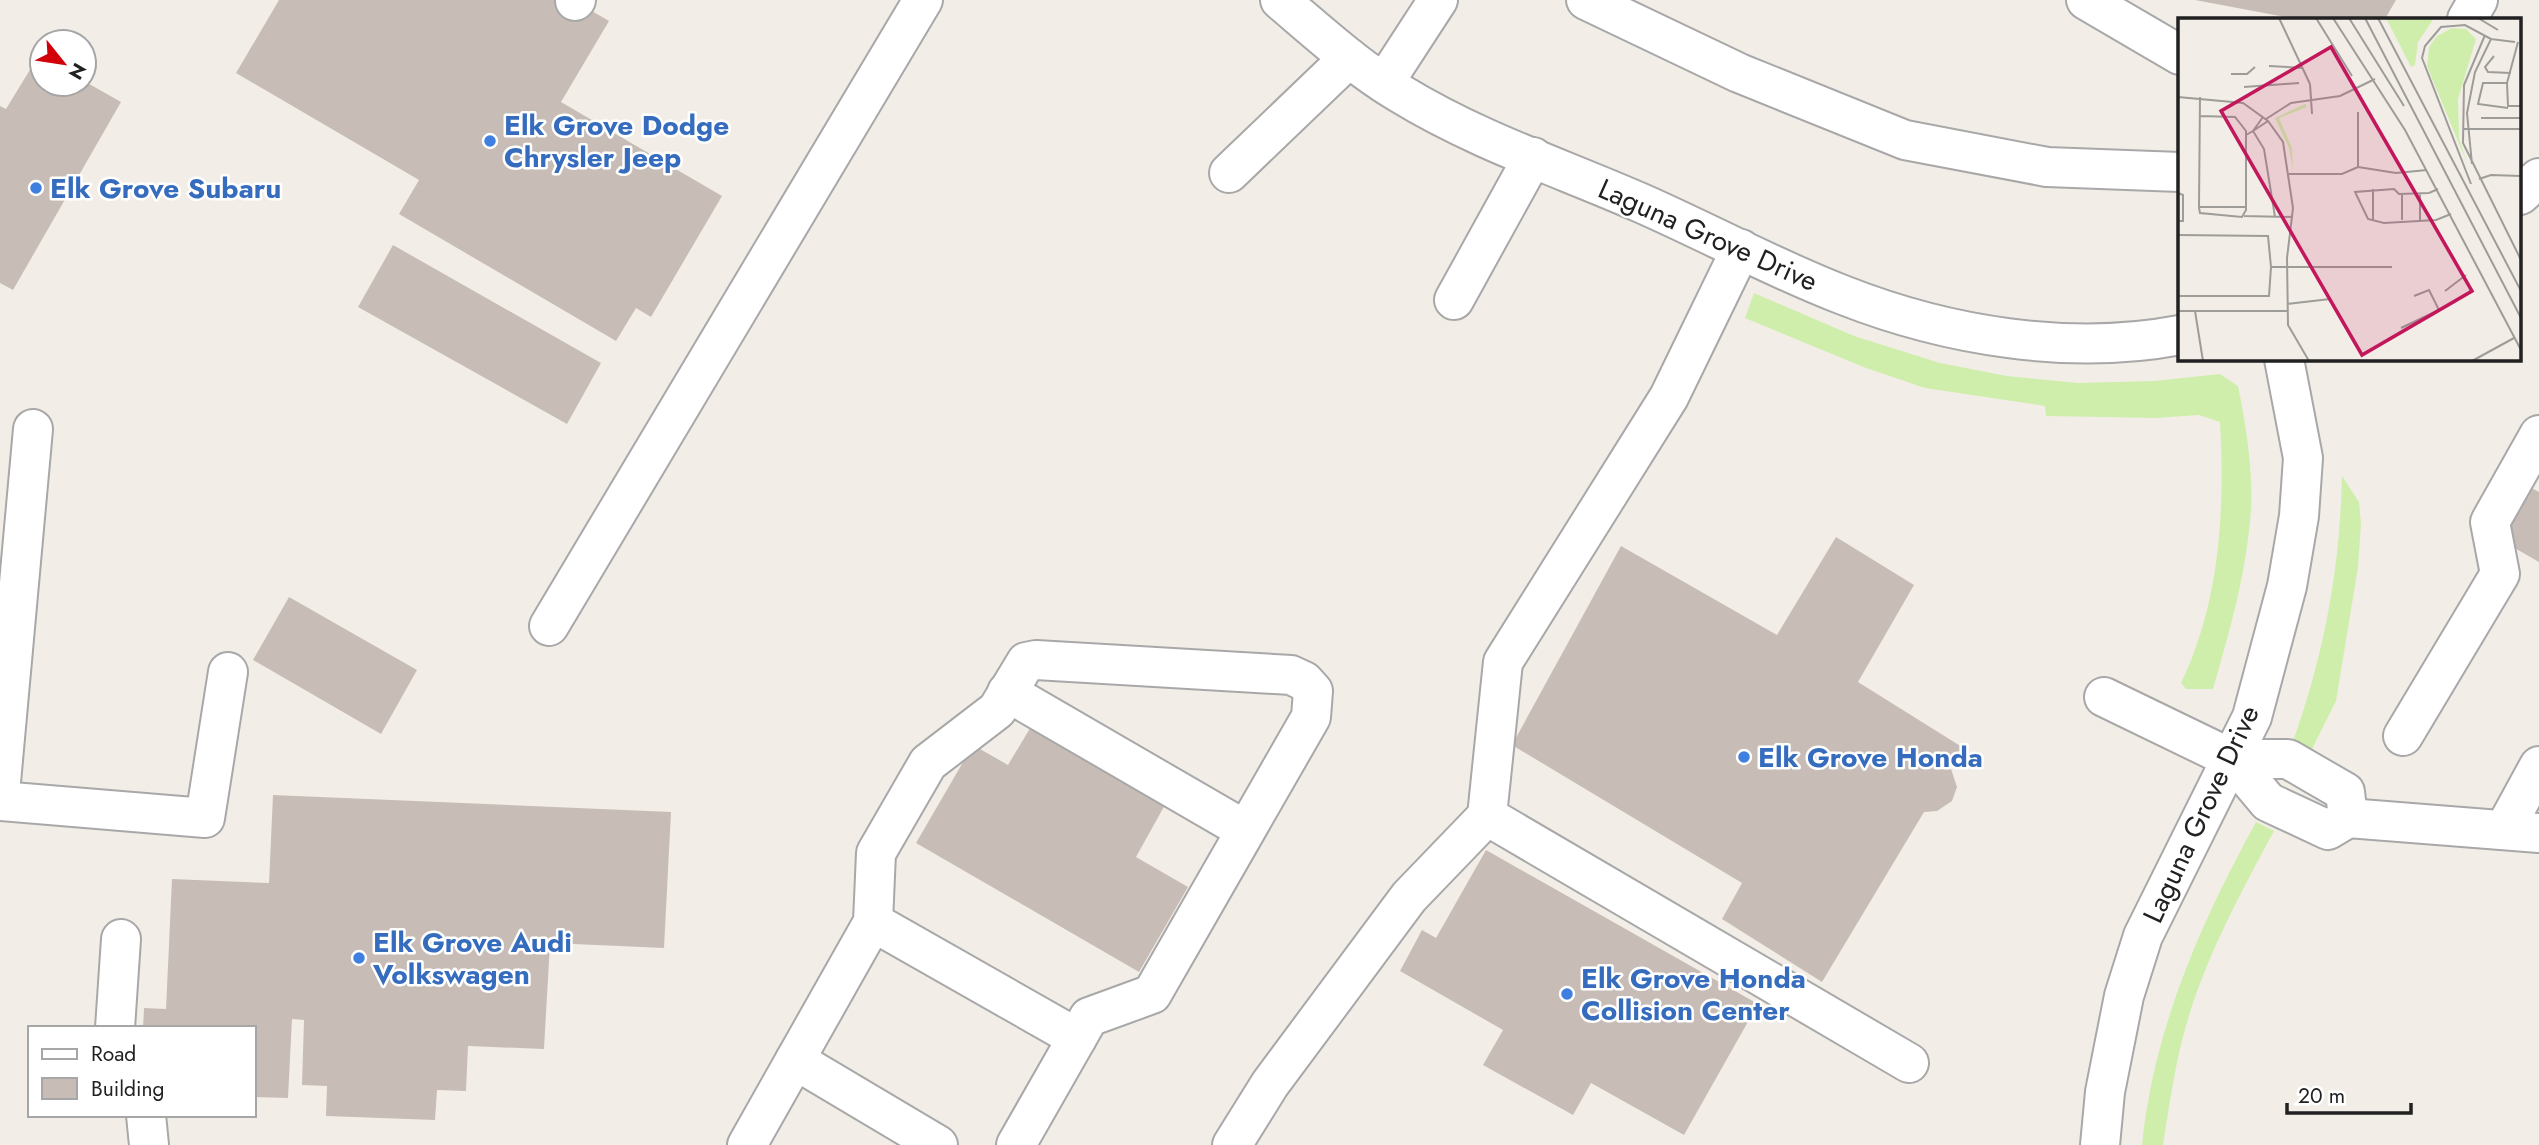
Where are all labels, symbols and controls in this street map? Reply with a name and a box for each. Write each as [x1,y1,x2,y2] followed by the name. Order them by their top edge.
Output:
[2178,18,2522,360] inset map
[28,28,98,98] north arrow
[62,58,93,85] text: N
[504,105,729,178] place label: Elk Grove Dodge Chrysler Jeep
[482,133,498,149] marker: Elk Grove Dodge Chrysler Jeep
[50,168,281,209] place label: Elk Grove Subaru
[1592,168,1824,302] street label: Laguna Grove Drive
[28,180,44,196] marker: Elk Grove Subaru
[2133,698,2269,930] street label: Laguna Grove Drive
[1758,737,1983,778] place label: Elk Grove Honda
[1736,749,1752,765] marker: Elk Grove Honda
[372,922,572,995] place label: Elk Grove Audi Volkswagen
[351,950,367,966] marker: Elk Grove Audi Volkswagen
[1581,958,1806,1031] place label: Elk Grove Honda Collision Center
[1559,986,1575,1002] marker: Elk Grove Honda Collision Center
[28,1026,256,1117] legend
[91,1039,136,1069] text: Road
[2287,1072,2411,1116] scale bar
[91,1074,164,1104] text: Building
[2298,1081,2345,1111] text: 20 m

